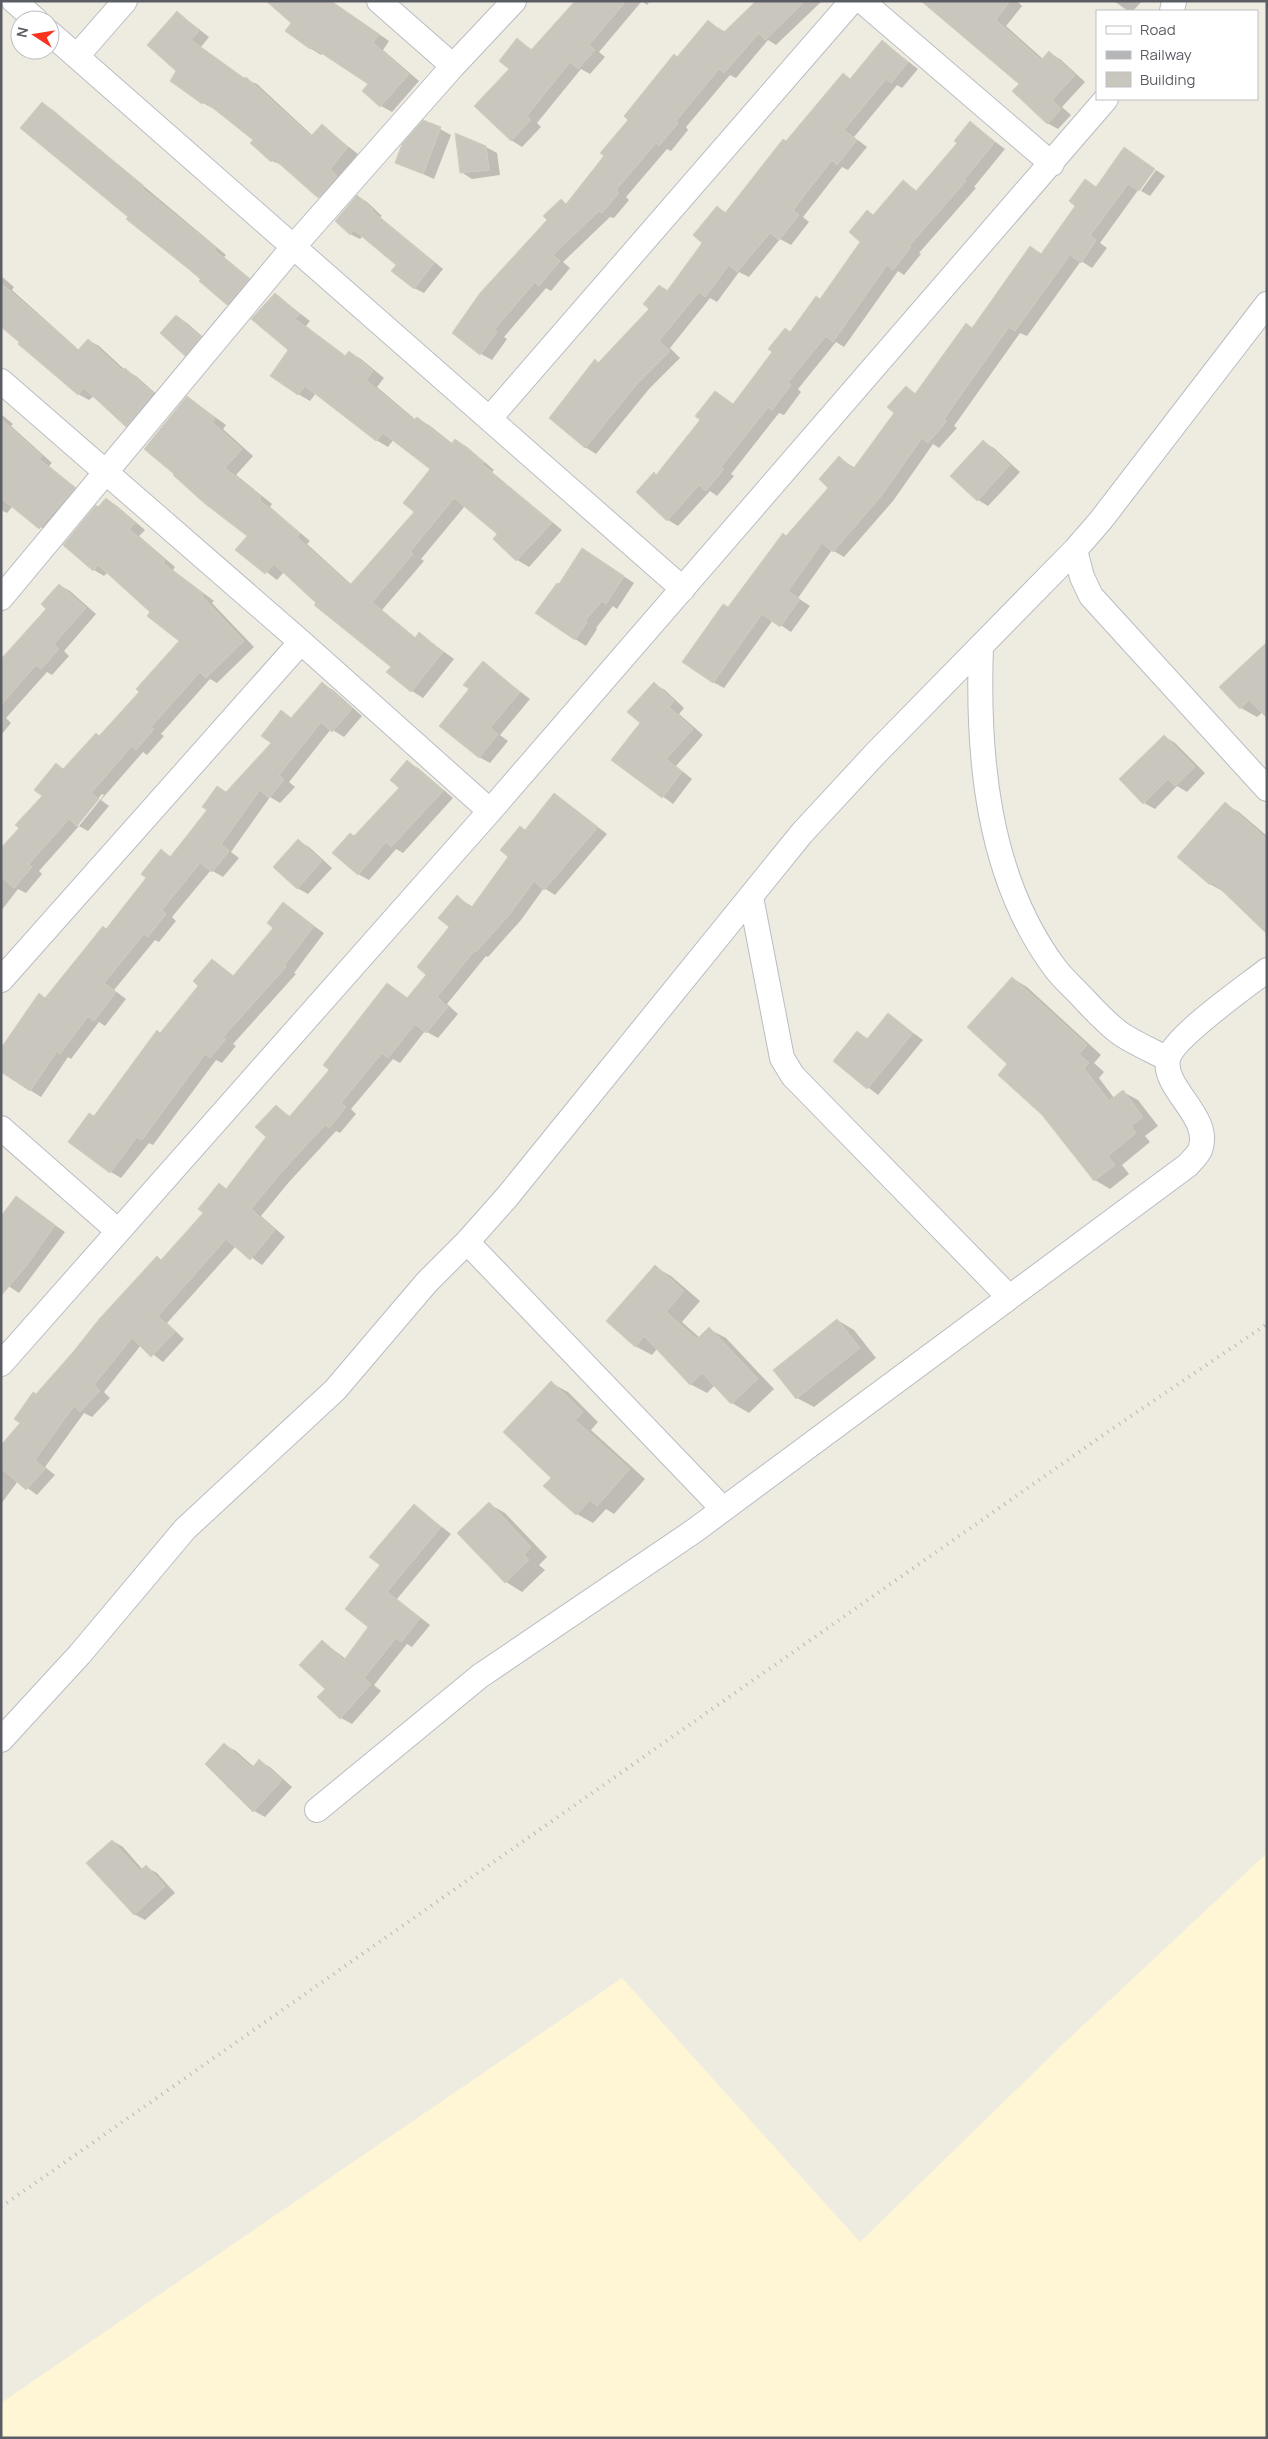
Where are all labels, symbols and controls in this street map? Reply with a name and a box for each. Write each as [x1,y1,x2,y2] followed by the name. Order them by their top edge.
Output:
[10,10,60,60] north arrow
[1096,10,1258,100] legend
[1140,19,1176,40] text: Road
[11,25,32,39] text: N
[1140,44,1192,65] text: Railway
[1140,69,1195,90] text: Building

